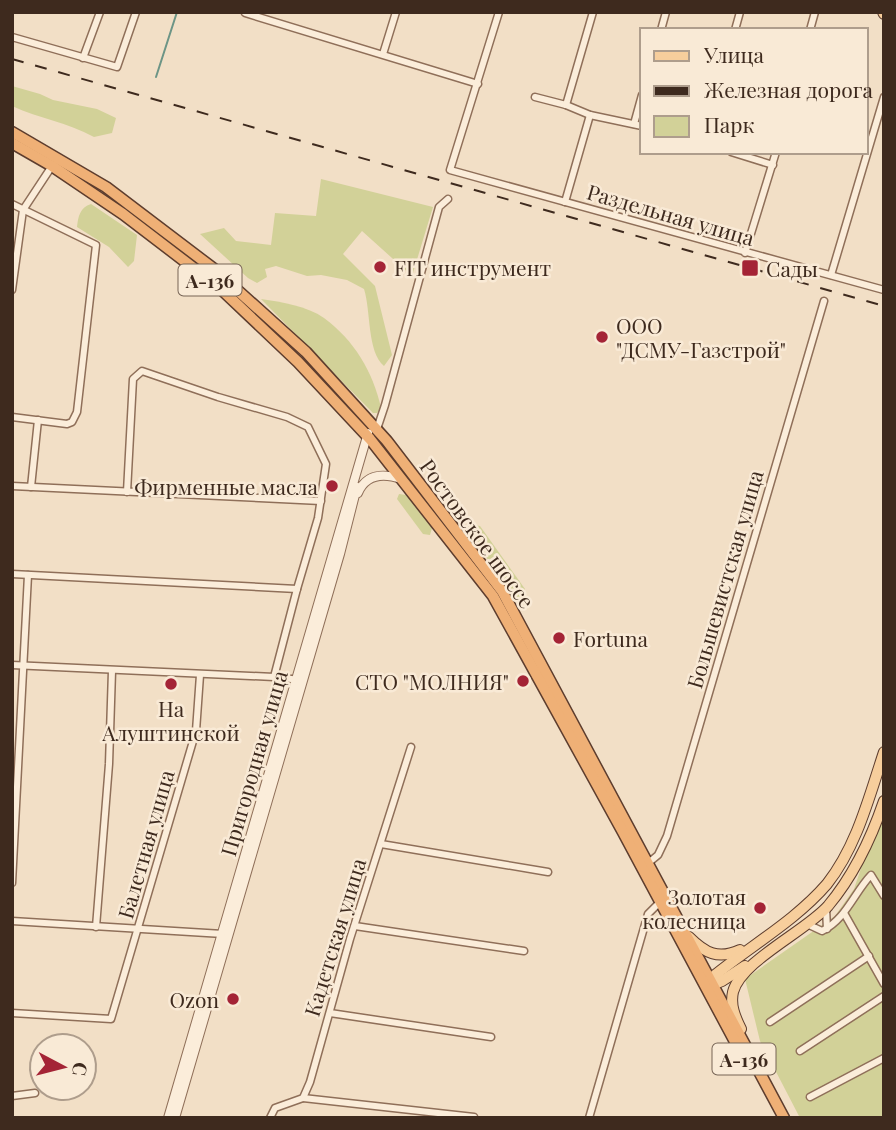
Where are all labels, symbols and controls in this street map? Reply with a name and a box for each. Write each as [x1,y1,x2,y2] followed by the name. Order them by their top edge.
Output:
[640,28,868,154] legend
[703,40,765,68] text: Улица
[704,75,873,103] text: Железная дорога
[704,110,754,138] text: Парк
[584,177,758,251] street label: Раздельная улица
[394,253,551,281] place label: FIT инструмент
[766,254,818,282] place label: Сады
[740,258,760,278] marker: Сады
[372,259,388,275] marker: FIT инструмент
[178,264,242,296] road number: А-136
[616,311,786,363] place label: ООО "ДСМУ-Газстрой"
[594,329,610,345] marker: ООО "ДСМУ-Газстрой"
[414,453,542,613] street label: Ростовское шоссе
[679,466,769,691] street label: Большевистская улица
[134,472,319,500] place label: Фирменные масла
[324,478,340,494] marker: Фирменные масла
[573,624,648,652] place label: Fortuna
[551,630,567,646] marker: Fortuna
[213,666,293,859] street label: Пригородная улица
[355,667,509,695] place label: СТО "МОЛНИЯ"
[515,673,531,689] marker: СТО "МОЛНИЯ"
[163,676,179,692] marker: На Алуштинской
[101,694,240,746] place label: На Алуштинской
[110,766,180,922] street label: Балетная улица
[297,854,371,1019] street label: Кадетская улица
[642,882,747,934] place label: Золотая колесница
[752,900,768,916] marker: Золотая колесница
[169,985,219,1013] place label: Ozon
[225,991,241,1007] marker: Ozon
[28,1032,98,1102] north arrow
[712,1044,776,1074] road number: А-136
[67,1061,95,1077] text: С

